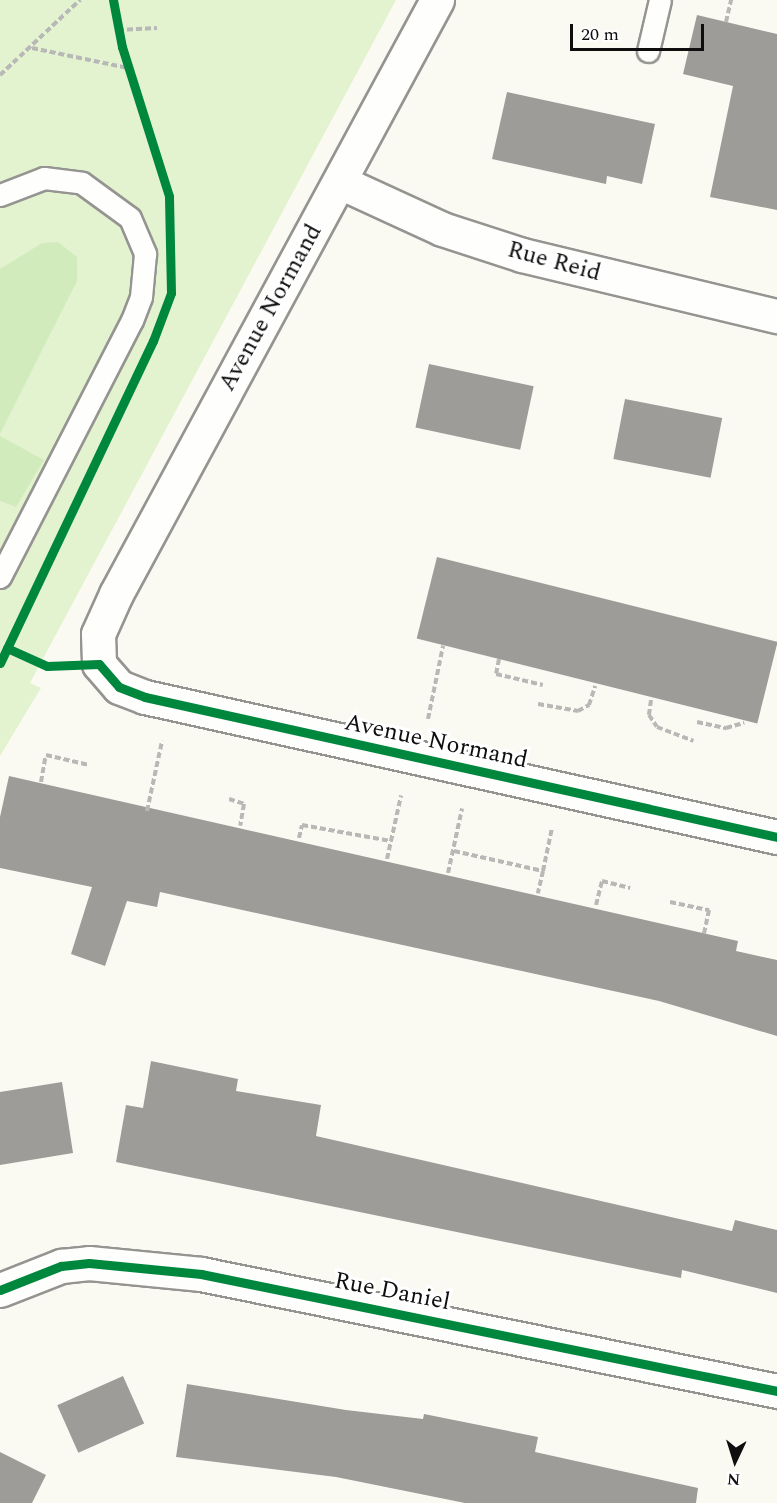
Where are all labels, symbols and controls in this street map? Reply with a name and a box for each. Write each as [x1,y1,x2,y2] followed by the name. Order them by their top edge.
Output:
[573,12,706,50] scale bar
[581,21,619,48] text: 20 m
[213,219,329,397] street label: Avenue Normand
[504,236,604,288] street label: Rue Reid
[342,709,530,775] street label: Avenue Normand
[332,1267,452,1317] street label: Rue Daniel
[705,1431,765,1491] north arrow
[726,1467,741,1491] text: N

